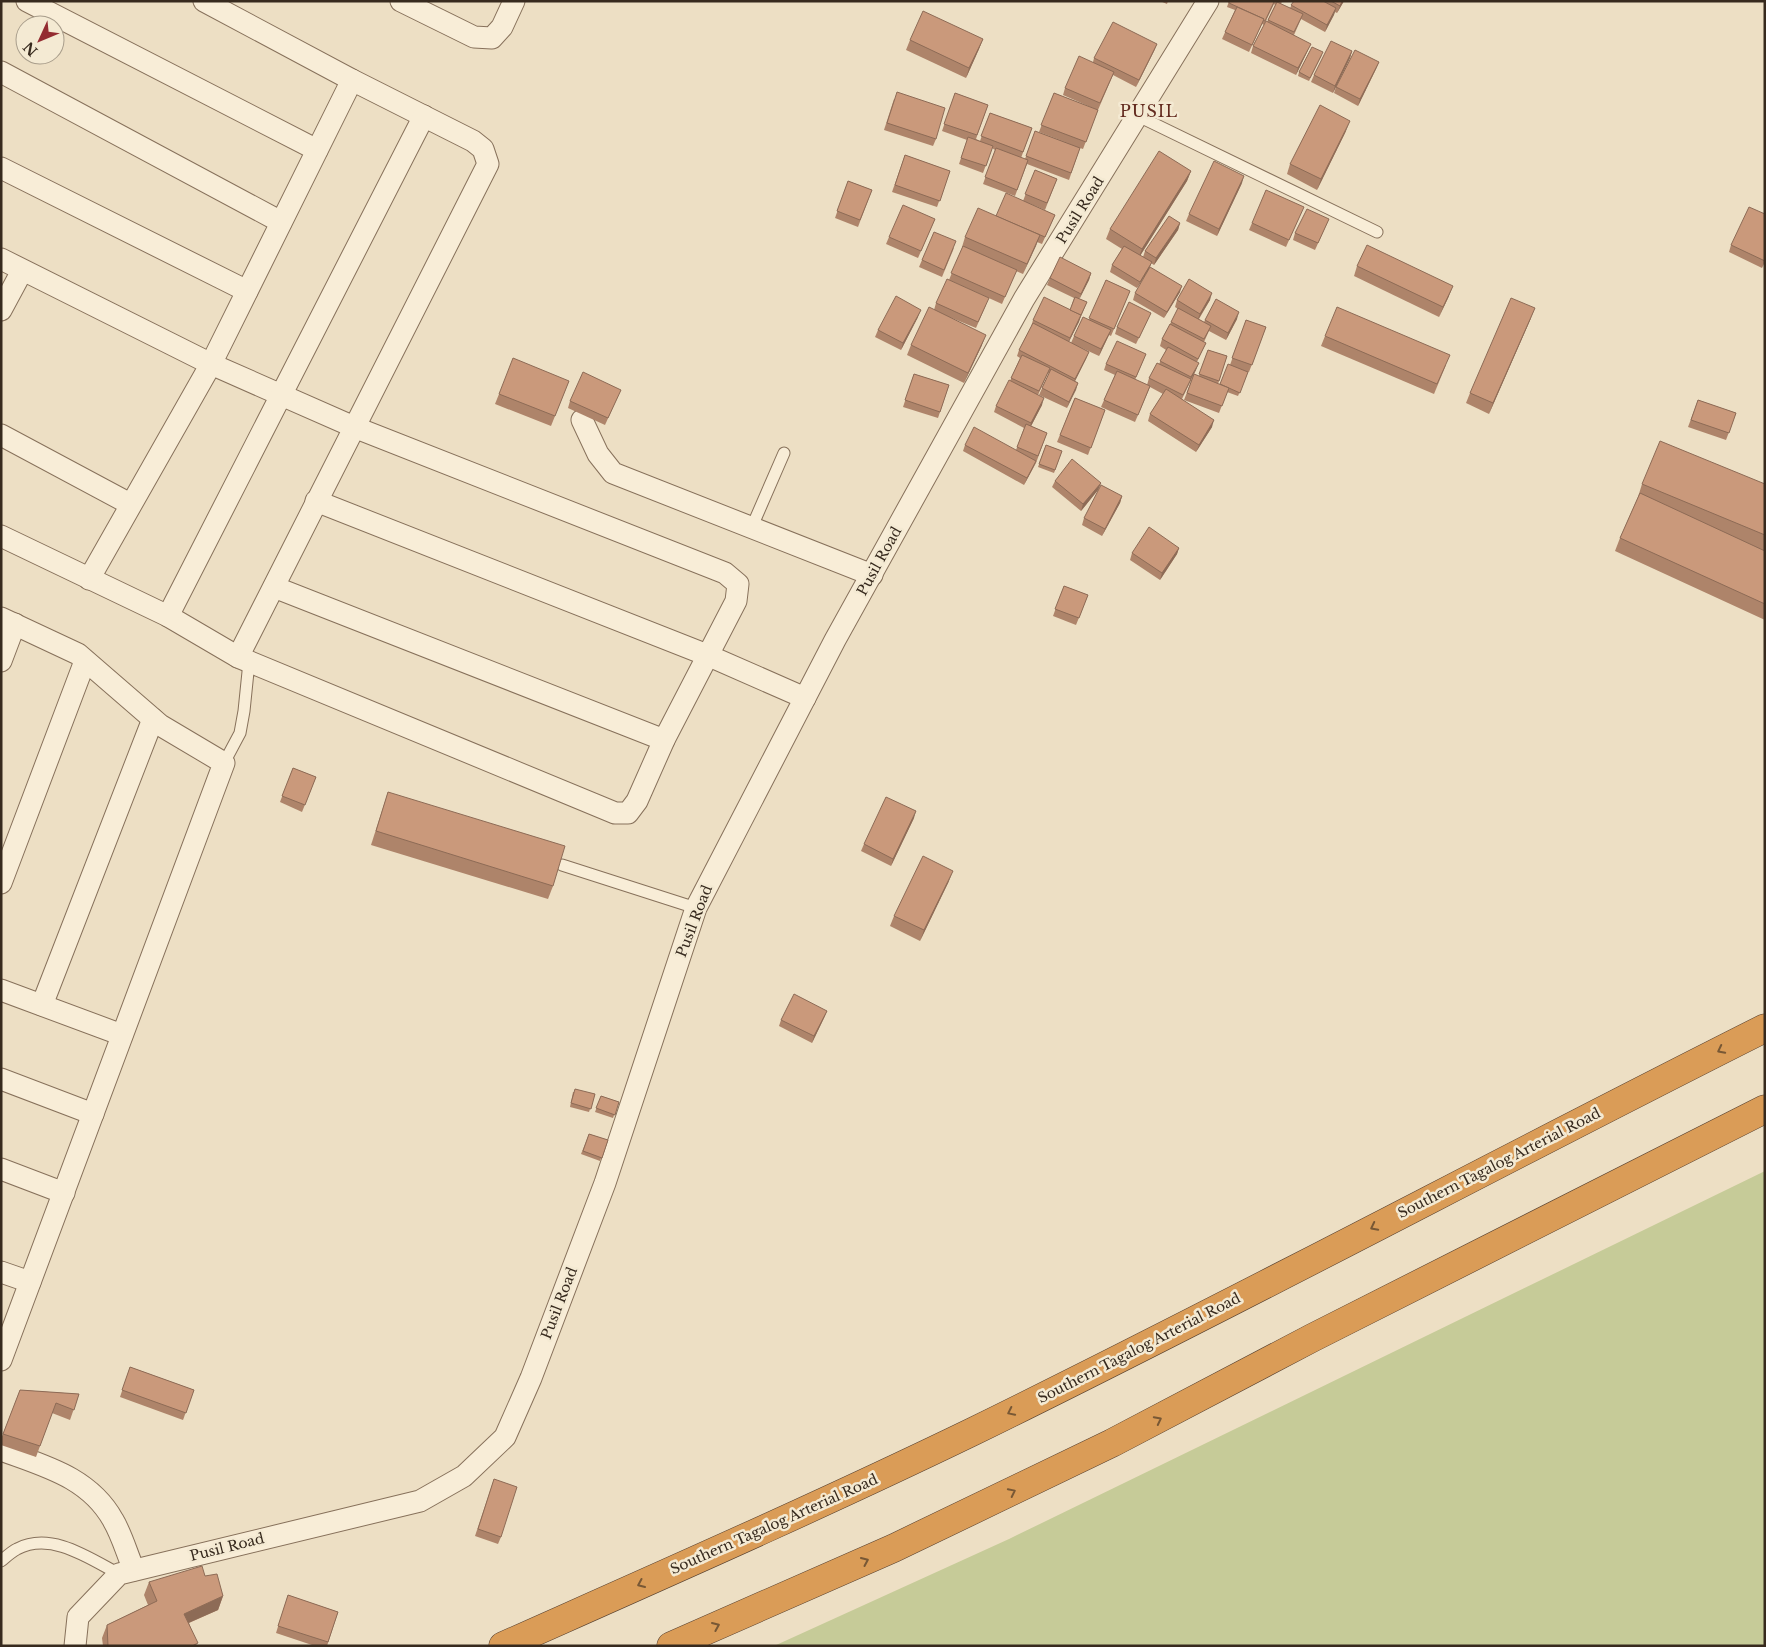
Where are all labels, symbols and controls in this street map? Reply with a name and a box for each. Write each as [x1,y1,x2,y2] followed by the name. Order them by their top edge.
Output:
[15,15,65,65] north arrow
[20,38,42,60] text: N
[1120,101,1178,121] district label: PUSIL
[1052,173,1108,247] street label: Pusil Road
[853,523,906,599] street label: Pusil Road
[672,882,716,960] street label: Pusil Road
[1717,1043,1726,1054] one-way arrow
[1395,1104,1604,1222] street label: Southern Tagalog Arterial Road
[1370,1221,1379,1231] one-way arrow
[537,1264,581,1342] street label: Pusil Road
[1035,1289,1244,1407] street label: Southern Tagalog Arterial Road
[1007,1406,1016,1417] one-way arrow
[1152,1416,1161,1426] one-way arrow
[667,1470,881,1578] street label: Southern Tagalog Arterial Road
[1007,1487,1016,1498] one-way arrow
[188,1529,267,1565] street label: Pusil Road
[860,1556,869,1567] one-way arrow
[637,1577,646,1588] one-way arrow
[711,1622,720,1633] one-way arrow

